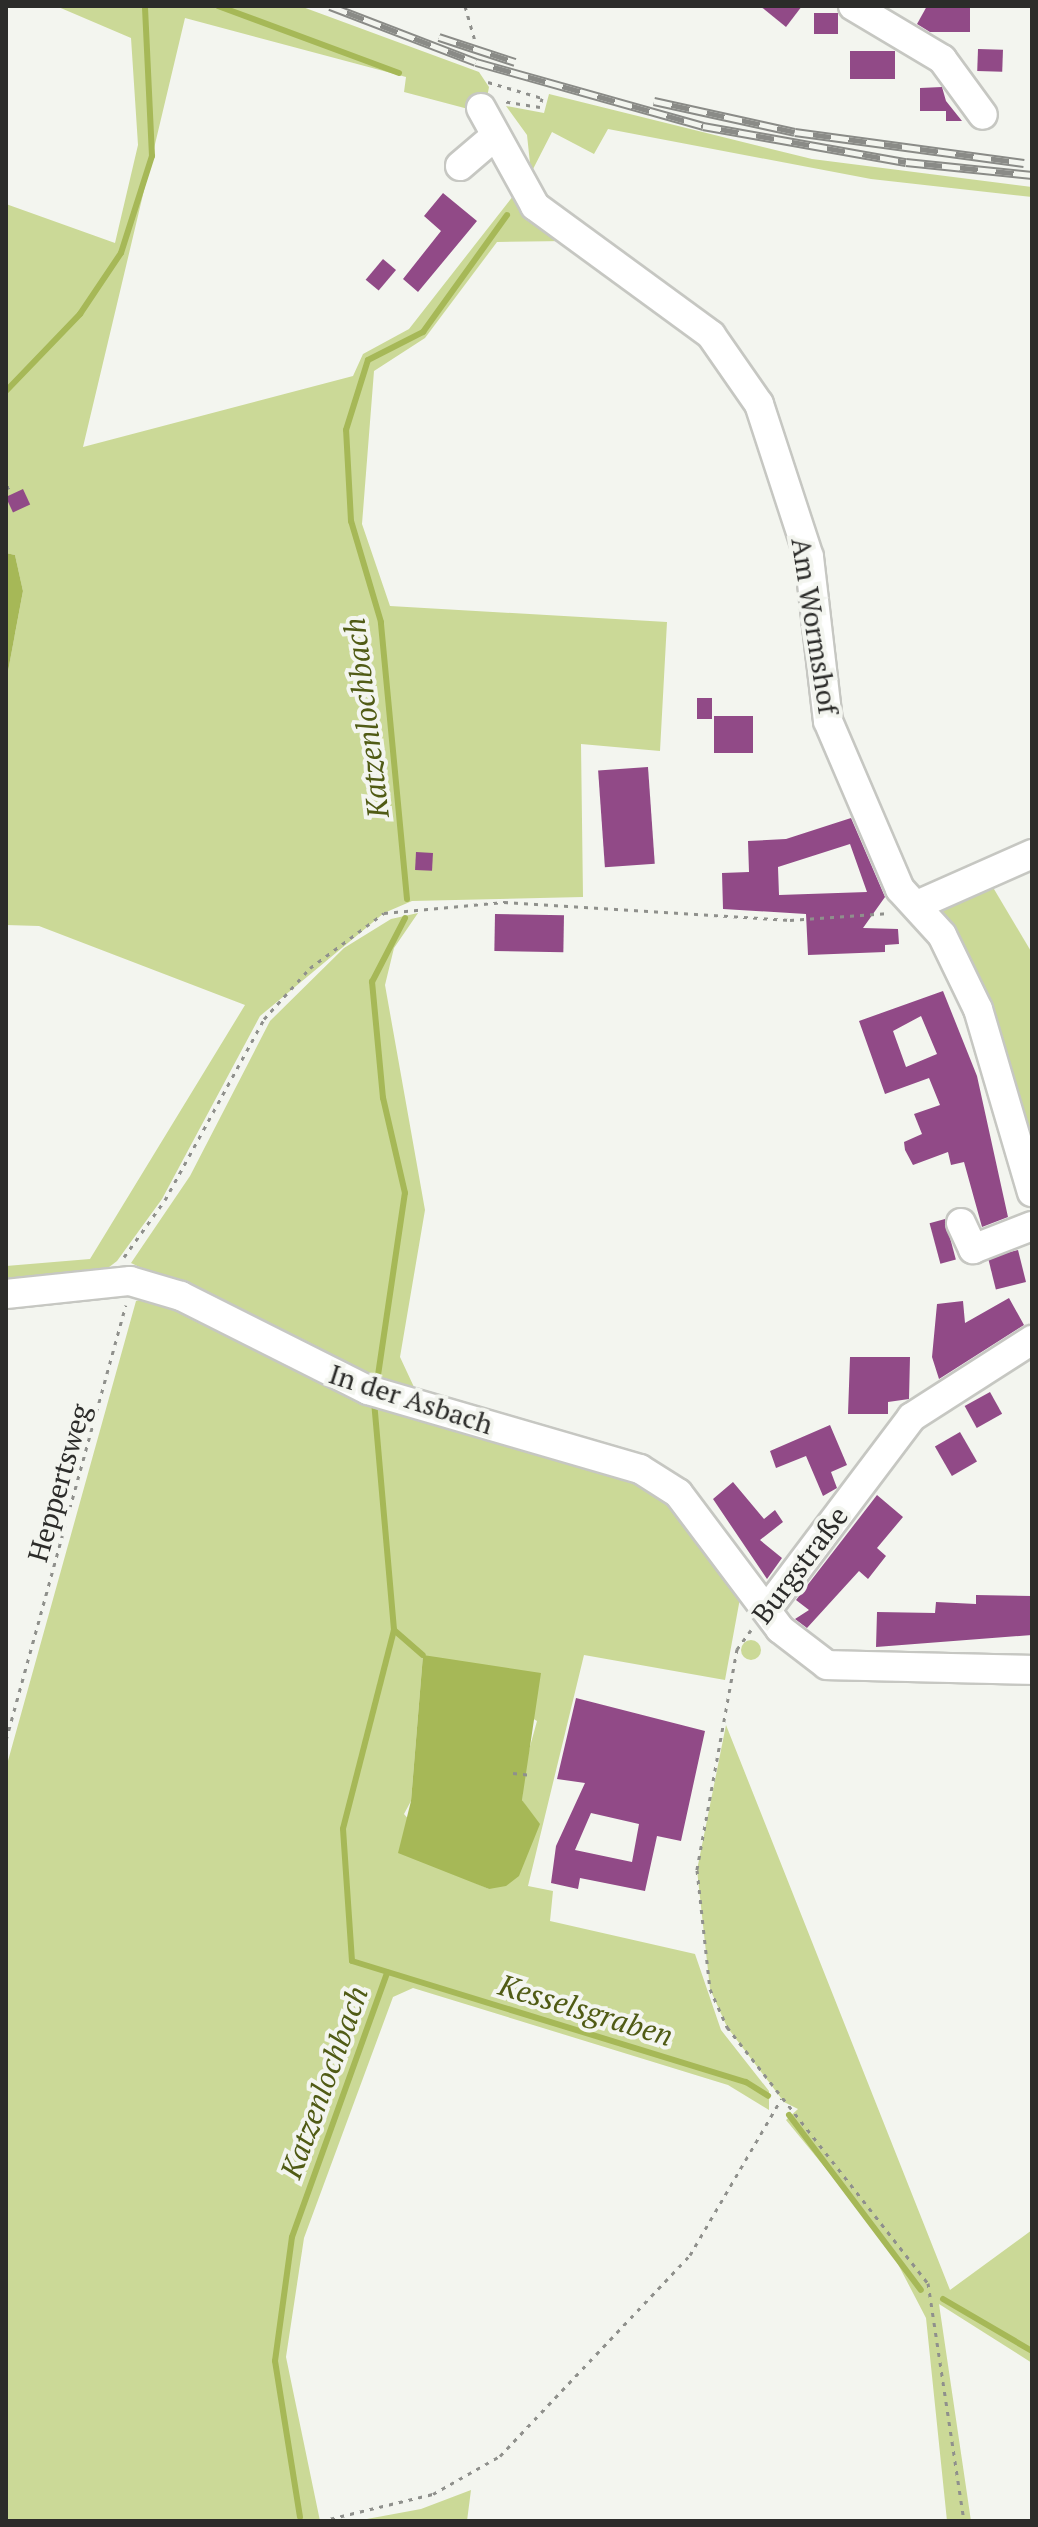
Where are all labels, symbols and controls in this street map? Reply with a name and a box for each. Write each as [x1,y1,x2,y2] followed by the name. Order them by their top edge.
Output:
[784,535,846,717] street label: Am Wormshof
[336,616,396,820] water label: Katzenlochbach
[325,1357,497,1441] street label: In der Asbach
[20,1400,98,1566] street label: Heppertsweg
[745,1500,855,1630] street label: Burgstraße
[495,1966,677,2054] water label: Kesselsgraben
[273,1981,375,2183] water label: Katzenlochbach

